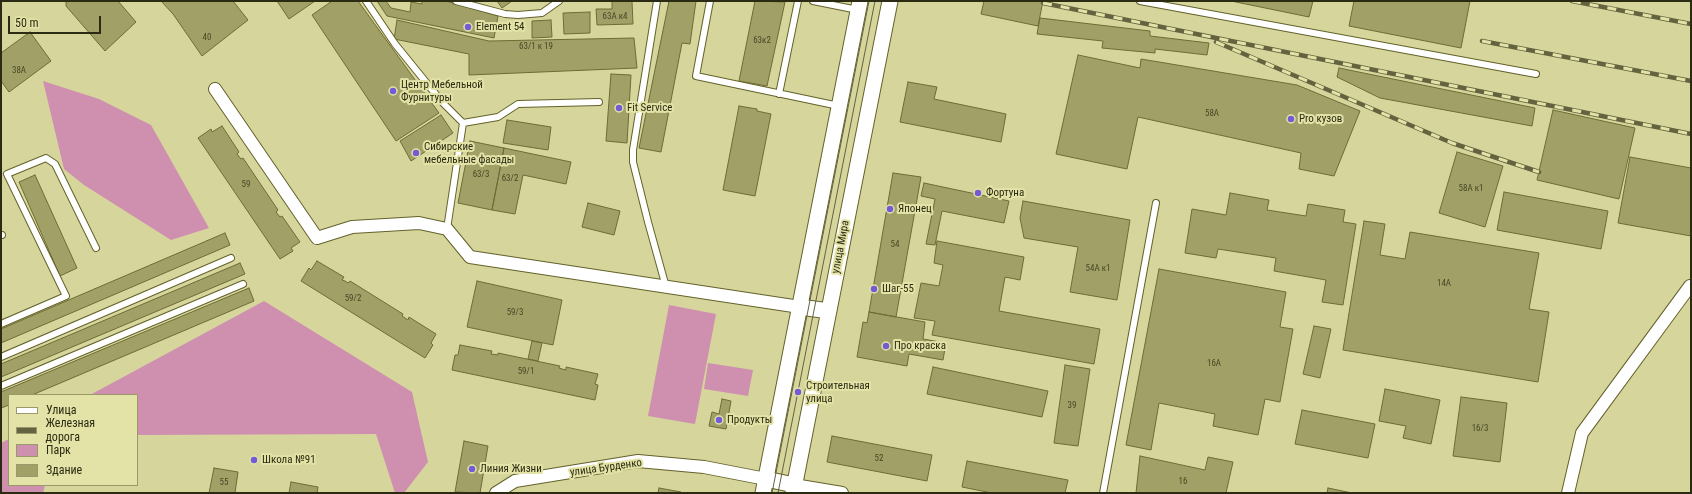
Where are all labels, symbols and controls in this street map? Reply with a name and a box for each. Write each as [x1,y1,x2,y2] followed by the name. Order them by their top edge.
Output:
[10,8,103,34] scale bar
[603,12,627,22] house number: 63А к4
[15,16,39,30] text: 50 m
[476,20,525,34] place label: Element 54
[463,22,473,32] marker: Element 54
[203,33,211,43] house number: 40
[753,36,771,46] house number: 63к2
[519,42,553,52] house number: 63/1 к 19
[12,66,26,76] house number: 38А
[401,78,483,104] place label: Центр Мебельной Фурнитуры
[388,86,398,96] marker: Центр Мебельной Фурнитуры
[627,101,672,115] place label: Fit Service
[614,103,624,113] marker: Fit Service
[1205,109,1219,119] house number: 58А
[1299,112,1342,126] place label: Pro кузов
[1286,114,1296,124] marker: Pro кузов
[424,140,514,166] place label: Сибирские мебельные фасады
[411,148,421,158] marker: Сибирские мебельные фасады
[473,170,489,180] house number: 63/3
[502,174,518,184] house number: 63/2
[242,180,250,190] house number: 59
[1459,184,1483,194] house number: 58А к1
[986,186,1024,200] place label: Фортуна
[973,188,983,198] marker: Фортуна
[898,202,932,216] place label: Японец
[885,204,895,214] marker: Японец
[829,219,853,275] street label: улица Мира
[891,240,899,250] house number: 54
[1086,264,1110,274] house number: 54А к1
[1437,279,1451,289] house number: 14А
[882,282,914,296] place label: Шаг-55
[869,284,879,294] marker: Шаг-55
[345,294,361,304] house number: 59/2
[507,308,523,318] house number: 59/3
[894,339,946,353] place label: Про краска
[881,341,891,351] marker: Про краска
[1207,359,1221,369] house number: 16А
[518,367,534,377] house number: 59/1
[806,379,870,405] place label: Строительная улица
[793,387,803,397] marker: Строительная улица
[8,394,138,486] legend
[1068,401,1076,411] house number: 39
[46,403,76,417] text: Улица
[727,413,772,427] place label: Продукты
[714,415,724,425] marker: Продукты
[45,416,95,444] text: Железная дорога
[1472,424,1488,434] house number: 16/3
[46,443,71,457] text: Парк
[262,453,316,467] place label: Школа №91
[875,454,883,464] house number: 52
[249,455,259,465] marker: Школа №91
[569,456,643,480] street label: улица Бурденко
[480,462,542,476] place label: Линия Жизни
[46,463,82,477] text: Здание
[467,464,477,474] marker: Линия Жизни
[1179,477,1187,487] house number: 16
[220,478,228,488] house number: 55

